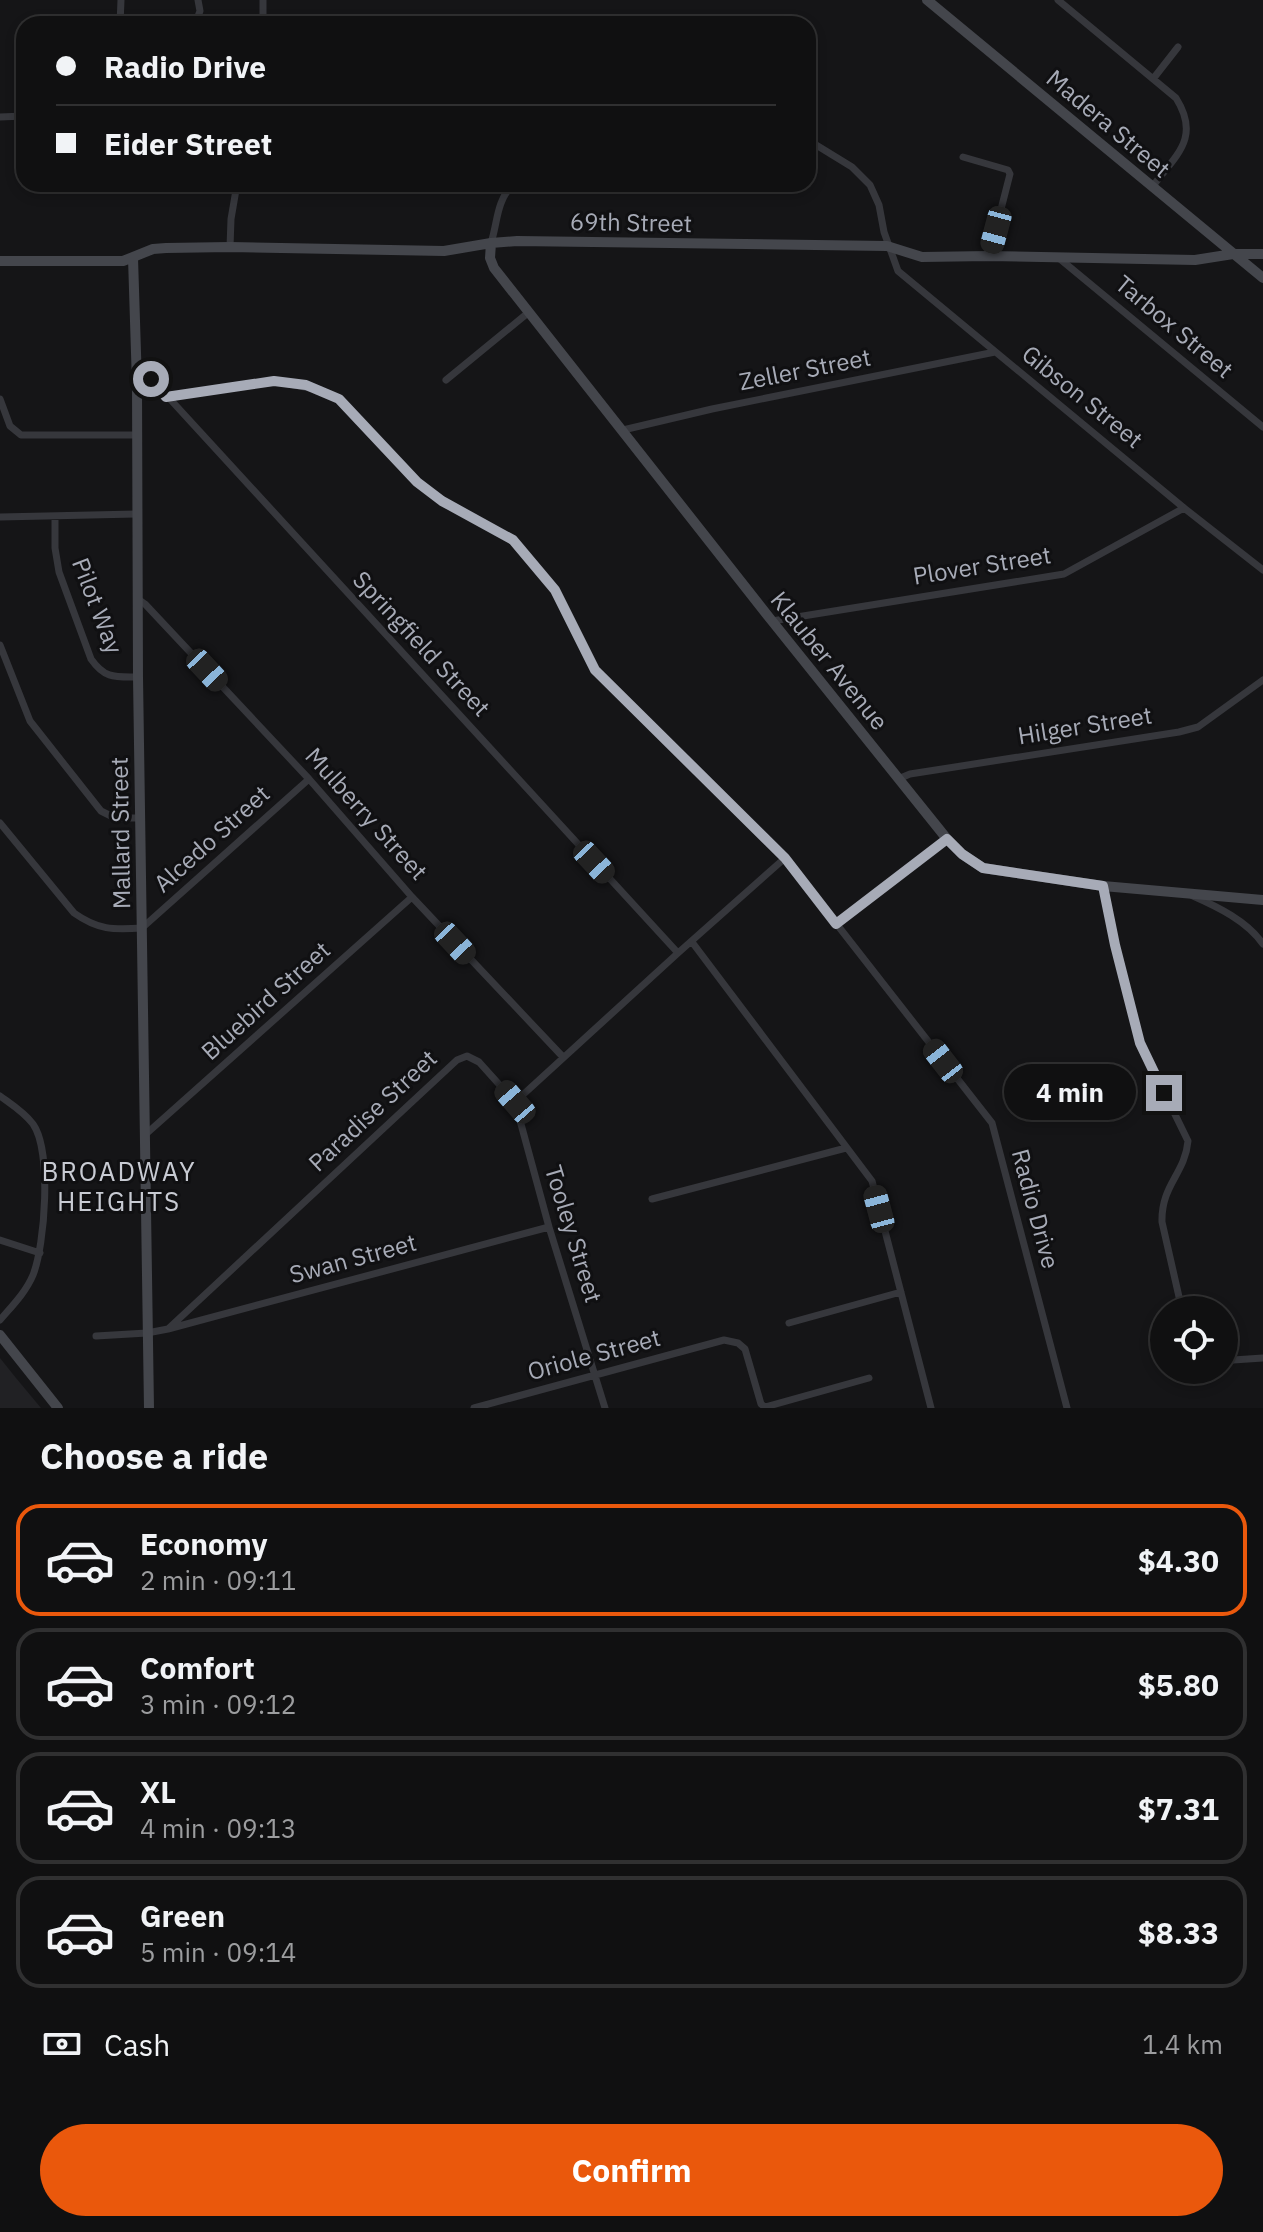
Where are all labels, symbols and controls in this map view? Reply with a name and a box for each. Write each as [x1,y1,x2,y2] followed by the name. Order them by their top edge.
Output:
[104,47,266,86] text: Radio Drive
[1040,62,1177,184] street label: Madera Street
[104,124,272,163] text: Eider Street
[978,204,1014,256] car
[570,205,692,239] street label: 69th Street
[1109,268,1240,385] street label: Tarbox Street
[1015,338,1150,455] street label: Gibson Street
[736,341,873,397] street label: Zeller Street
[133,361,169,397] route start
[910,538,1053,592] street label: Plover Street
[65,553,131,658] street label: Pilot Way
[346,564,497,723] street label: Springfield Street
[764,584,896,736] street label: Klauber Avenue
[182,644,232,696] car
[1015,699,1154,751] street label: Hilger Street
[299,740,435,886] street label: Mulberry Street
[103,757,137,909] street label: Mallard Street
[146,778,276,899] street label: Alcedo Street
[569,836,619,888] car
[430,917,480,969] car
[194,934,337,1067] street label: Bluebird Street
[919,1035,967,1087] car
[301,1042,444,1178] street label: Paradise Street
[1004,1065,1136,1121] callout: 4 min
[1036,1075,1104,1109] text: 4 min
[1146,1075,1182,1111] route end
[490,1076,540,1128] car
[1005,1145,1067,1272] street label: Radio Drive
[41,1154,197,1218] district label: BROADWAY HEIGHTS
[538,1161,610,1306] street label: Tooley Street
[861,1183,897,1235] car
[286,1226,420,1290] street label: Swan Street
[1150,1296,1238,1384] map controls
[1150,1296,1238,1384] button: locate
[524,1321,664,1387] street label: Oriole Street
[40,1432,268,1479] text: Choose a ride
[44,1524,116,1596] icon: car
[140,1524,268,1563] text: Economy
[1138,1541,1219,1580] text: $4.30
[140,1563,296,1597] text: 2 min · 09:11
[44,1648,116,1720] icon: car
[140,1648,255,1687] text: Comfort
[1138,1665,1219,1704] text: $5.80
[140,1687,296,1721] text: 3 min · 09:12
[44,1772,116,1844] icon: car
[140,1772,176,1811] text: XL
[1138,1789,1219,1828] text: $7.31
[140,1811,296,1845] text: 4 min · 09:13
[44,1896,116,1968] icon: car
[140,1896,225,1935] text: Green
[1138,1913,1219,1952] text: $8.33
[140,1935,296,1969] text: 5 min · 09:14
[40,2022,84,2066] icon: cash
[104,2025,170,2064] text: Cash
[1142,2027,1223,2061] text: 1.4 km
[40,2124,1223,2216] button: Confirm

